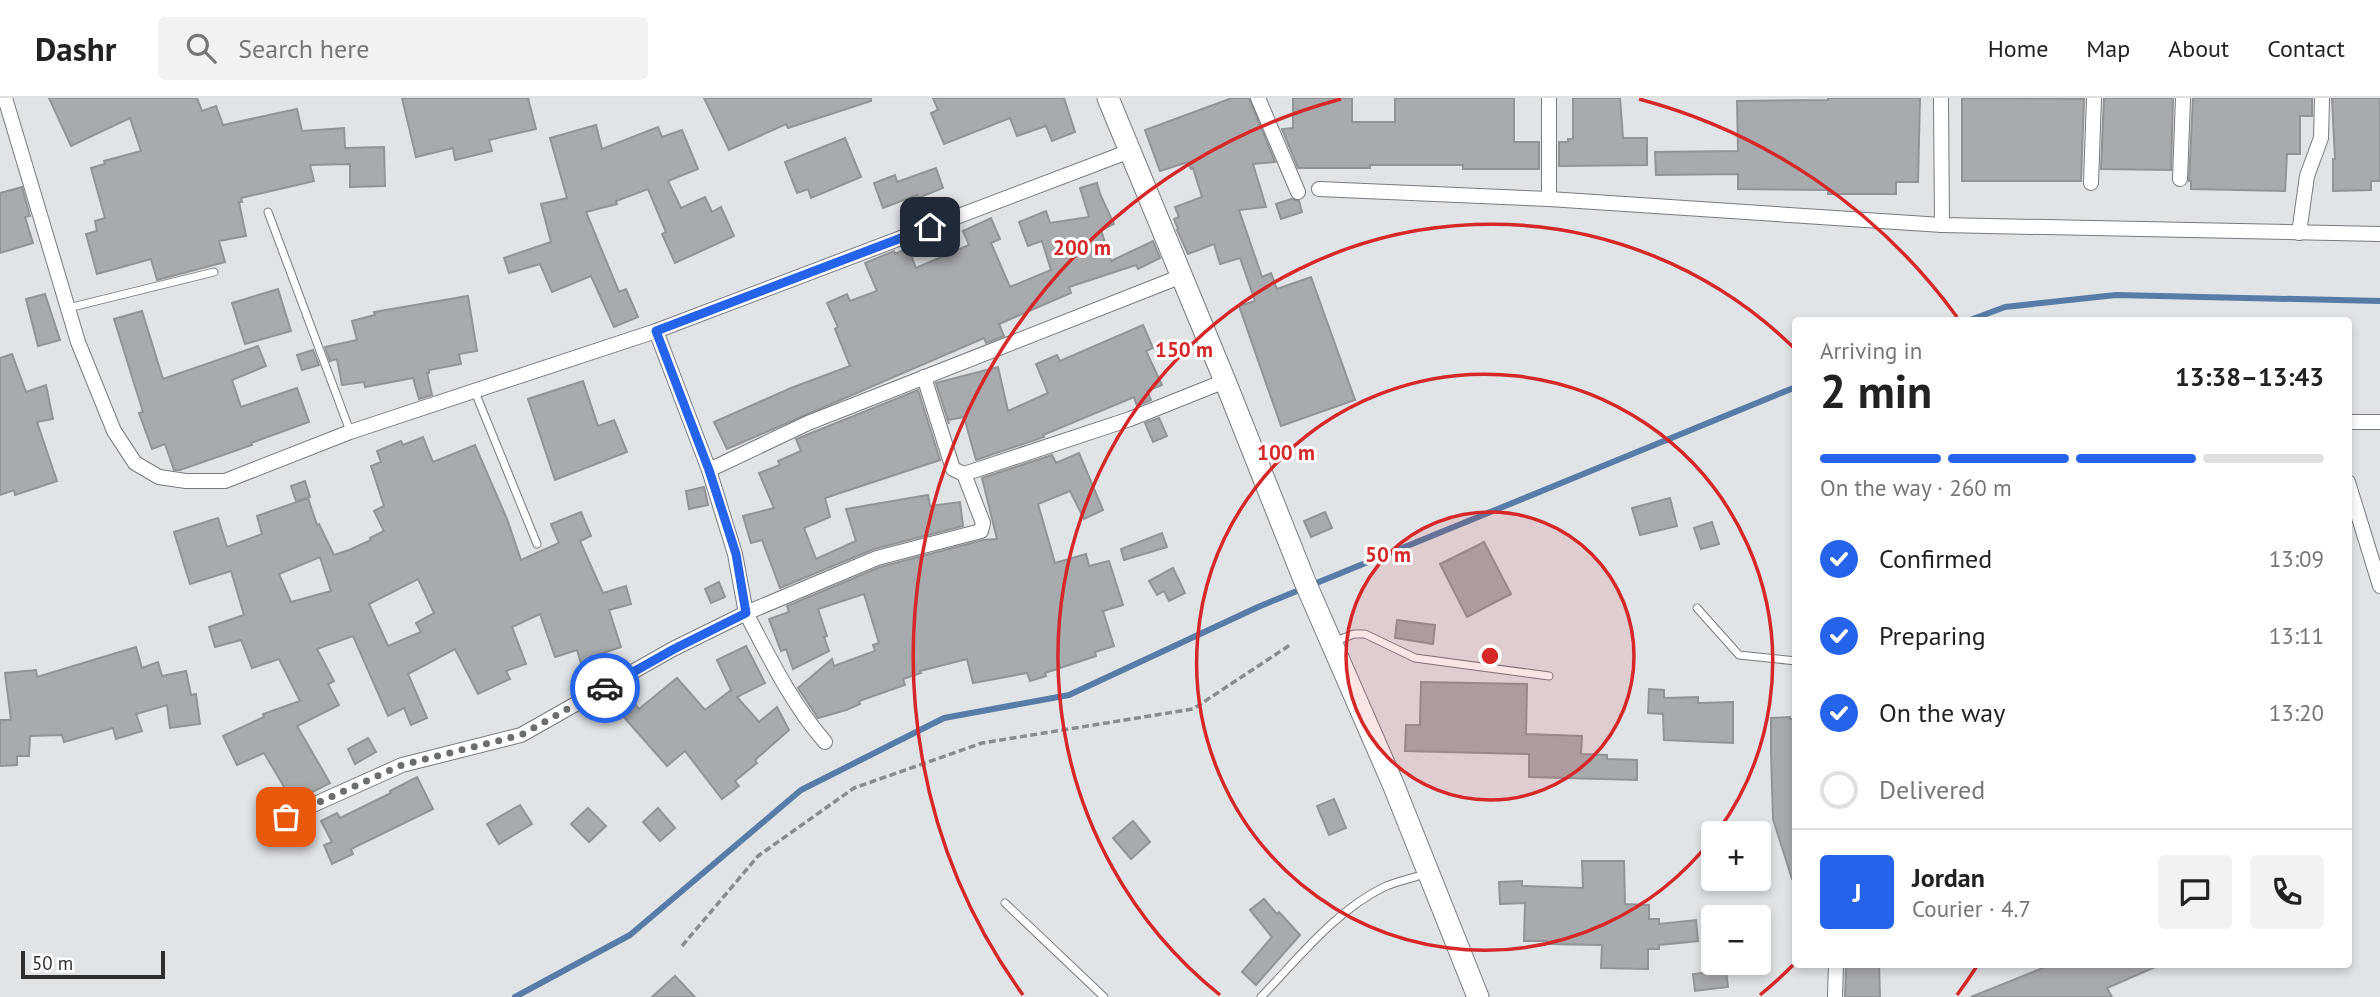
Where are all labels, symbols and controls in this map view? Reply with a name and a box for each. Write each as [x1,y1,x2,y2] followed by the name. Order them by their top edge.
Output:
[158,17,648,80] search box
[35,27,116,70] text: Dashr
[182,29,220,67] icon: search
[238,32,369,65] text: Search here
[1988,33,2048,64] text: Home
[2086,33,2130,64] text: Map
[2168,33,2229,64] text: About
[2267,33,2345,64] text: Contact
[900,197,960,257] pin
[911,208,949,246] icon: home
[1053,234,1111,261] text: 200 m
[1155,336,1213,363] text: 150 m
[1820,336,1922,365] text: Arriving in
[2175,360,2324,393] text: 13:38–13:43
[1820,361,1932,421] text: 2 min
[1257,439,1315,466] text: 100 m
[1820,473,2012,502] text: On the way · 260 m
[1820,540,1858,578] icon: check
[1365,541,1411,568] text: 50 m
[1879,542,1992,575] text: Confirmed
[2269,544,2324,573] text: 13:09
[1820,617,1858,655] icon: check
[1879,619,1986,652] text: Preparing
[2269,621,2324,650] text: 13:11
[1478,644,1502,668] centre of rings
[570,653,640,723] courier
[586,669,624,707] icon: car
[1820,694,1858,732] icon: check
[1879,696,2005,729] text: On the way
[2269,698,2324,727] text: 13:20
[1879,773,1985,806] text: Delivered
[256,787,316,847] pin
[267,798,305,836] icon: bag
[1701,821,1771,975] map controls
[1701,821,1771,891] button: +
[2158,855,2232,929] button: chat
[2250,855,2324,929] button: phone
[1912,861,1985,894] text: Jordan
[1853,876,1861,909] text: J
[1912,894,2031,923] text: Courier · 4.7
[1701,905,1771,975] button: −
[21,948,164,980] scale bar
[32,951,73,975] text: 50 m

